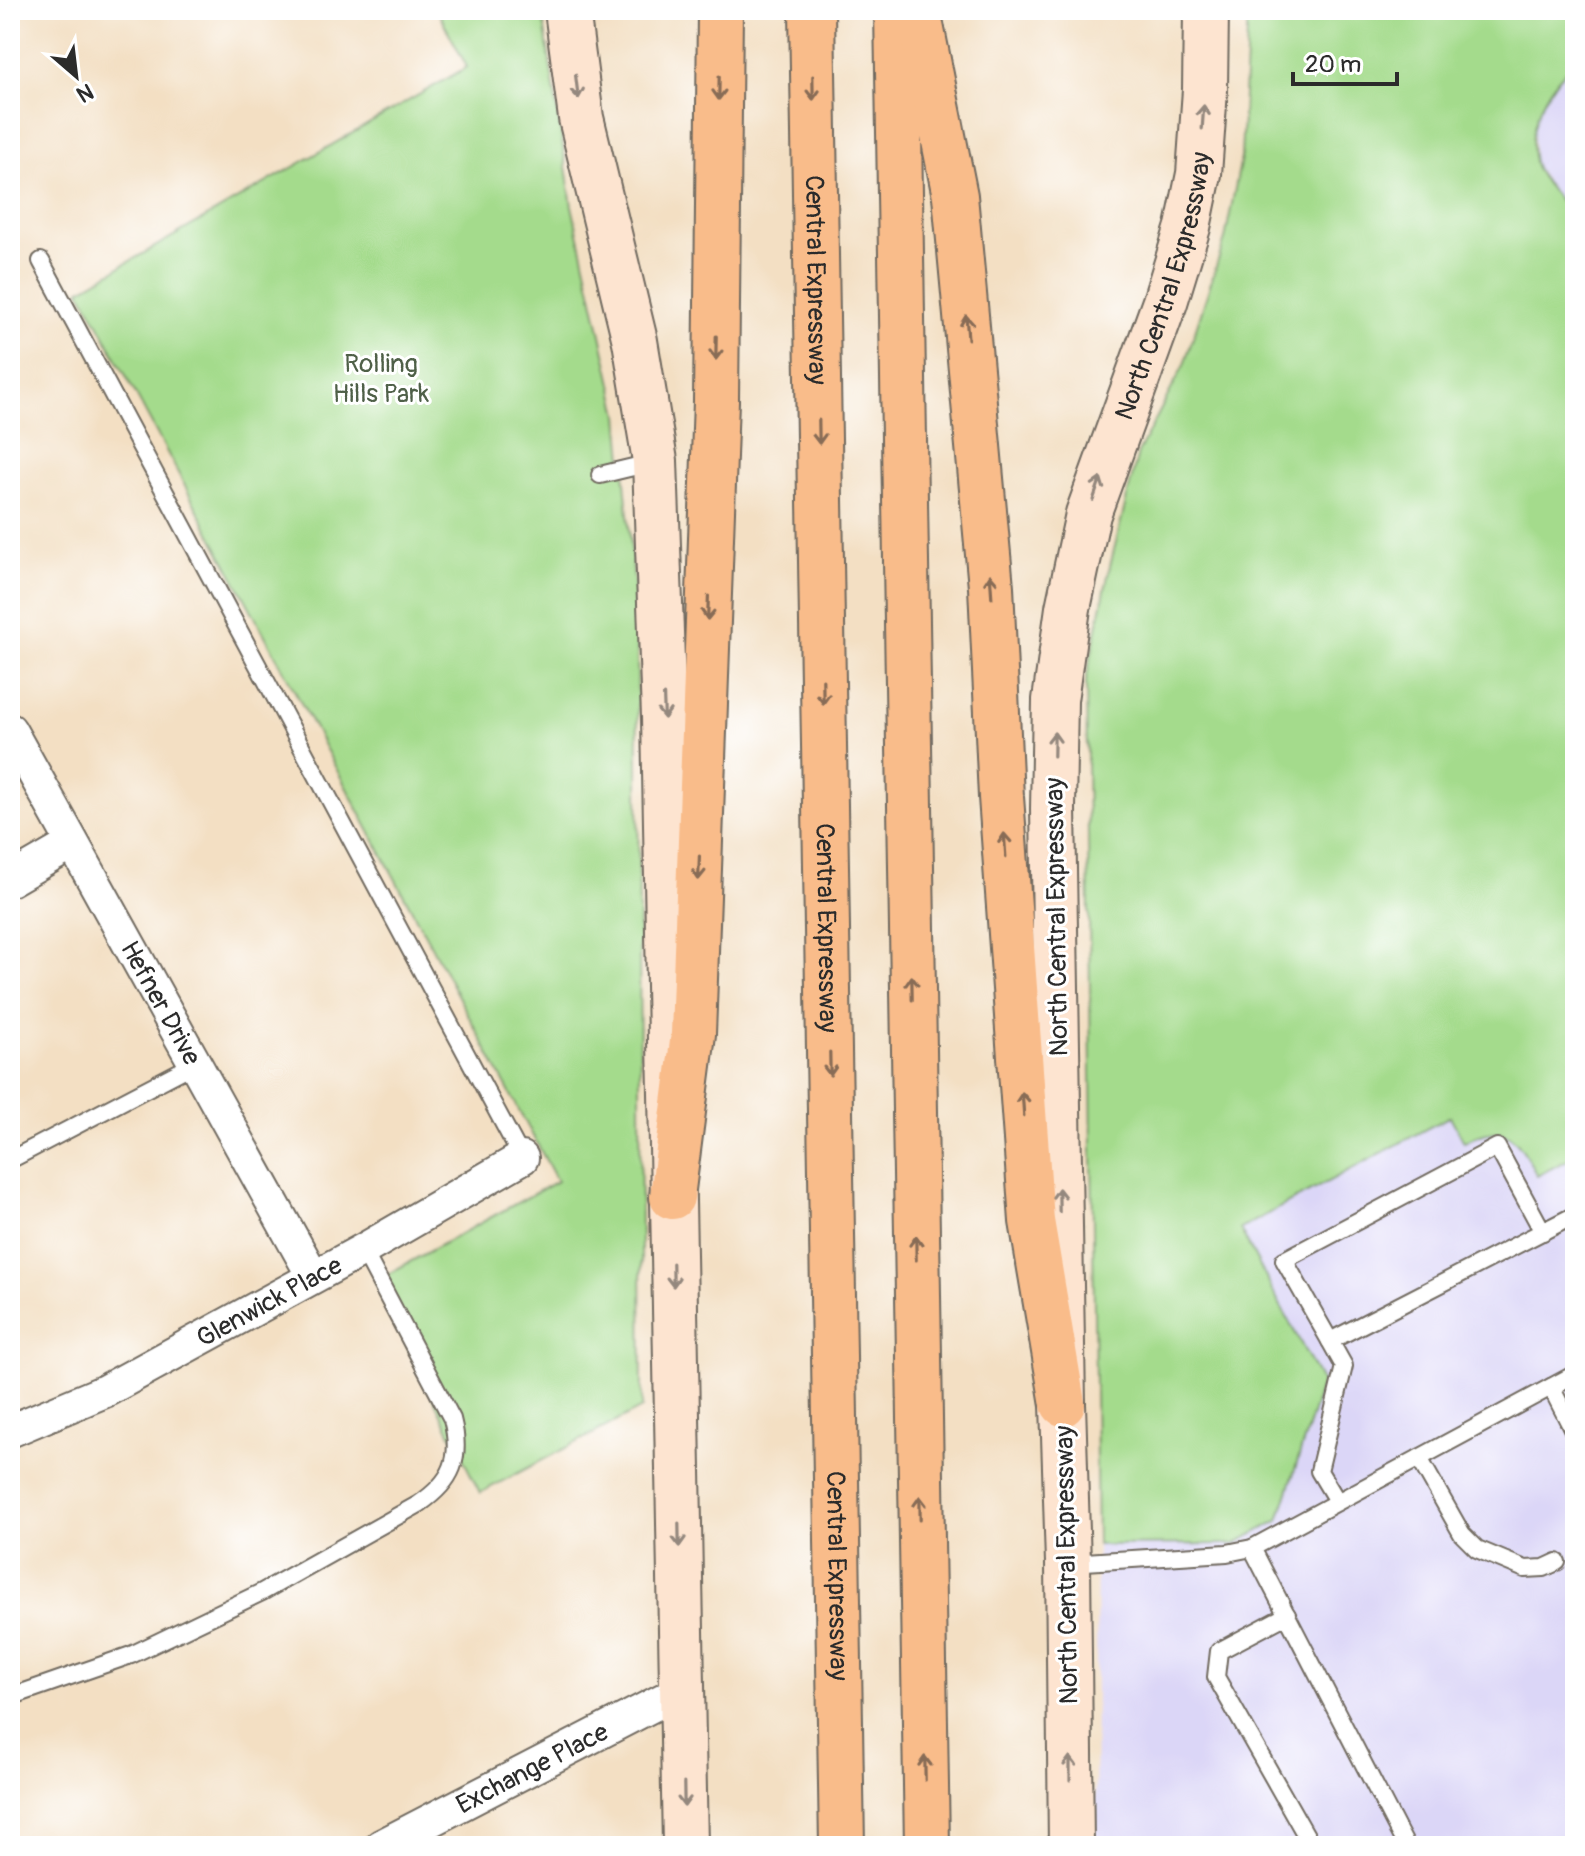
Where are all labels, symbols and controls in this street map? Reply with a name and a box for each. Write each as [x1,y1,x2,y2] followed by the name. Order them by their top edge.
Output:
[36,36,116,116] north arrow
[1293,36,1397,86] scale bar
[1305,50,1361,79] text: 20 m
[570,74,585,99] one-way arrow
[711,74,727,101] one-way arrow
[806,74,821,101] one-way arrow
[72,77,98,109] text: N
[1196,104,1211,131] one-way arrow
[1108,151,1218,425] street label: North Central Expressway
[798,175,833,385] street label: Central Expressway
[960,314,975,341] one-way arrow
[708,334,724,361] one-way arrow
[333,348,429,410] park label: Rolling Hills Park
[811,418,827,445] one-way arrow
[1090,476,1105,501] one-way arrow
[983,573,998,599] one-way arrow
[701,594,716,621] one-way arrow
[816,678,831,705] one-way arrow
[656,693,672,720] one-way arrow
[1047,731,1062,758] one-way arrow
[1039,777,1075,1057] street label: North Central Expressway
[808,823,844,1033] street label: Central Expressway
[997,832,1012,859] one-way arrow
[692,854,707,881] one-way arrow
[113,936,208,1071] street label: Hefner Drive
[904,975,920,1002] one-way arrow
[822,1050,837,1077] one-way arrow
[1015,1092,1030,1118] one-way arrow
[1052,1187,1067,1214] one-way arrow
[908,1235,924,1262] one-way arrow
[191,1250,348,1355] street label: Glenwick Place
[666,1261,681,1288] one-way arrow
[1049,1425,1085,1705] street label: North Central Expressway
[819,1471,854,1681] street label: Central Expressway
[913,1495,928,1522] one-way arrow
[671,1521,687,1548] one-way arrow
[451,1716,614,1821] street label: Exchange Place
[917,1755,933,1782] one-way arrow
[1062,1755,1078,1782] one-way arrow
[677,1781,692,1808] one-way arrow

